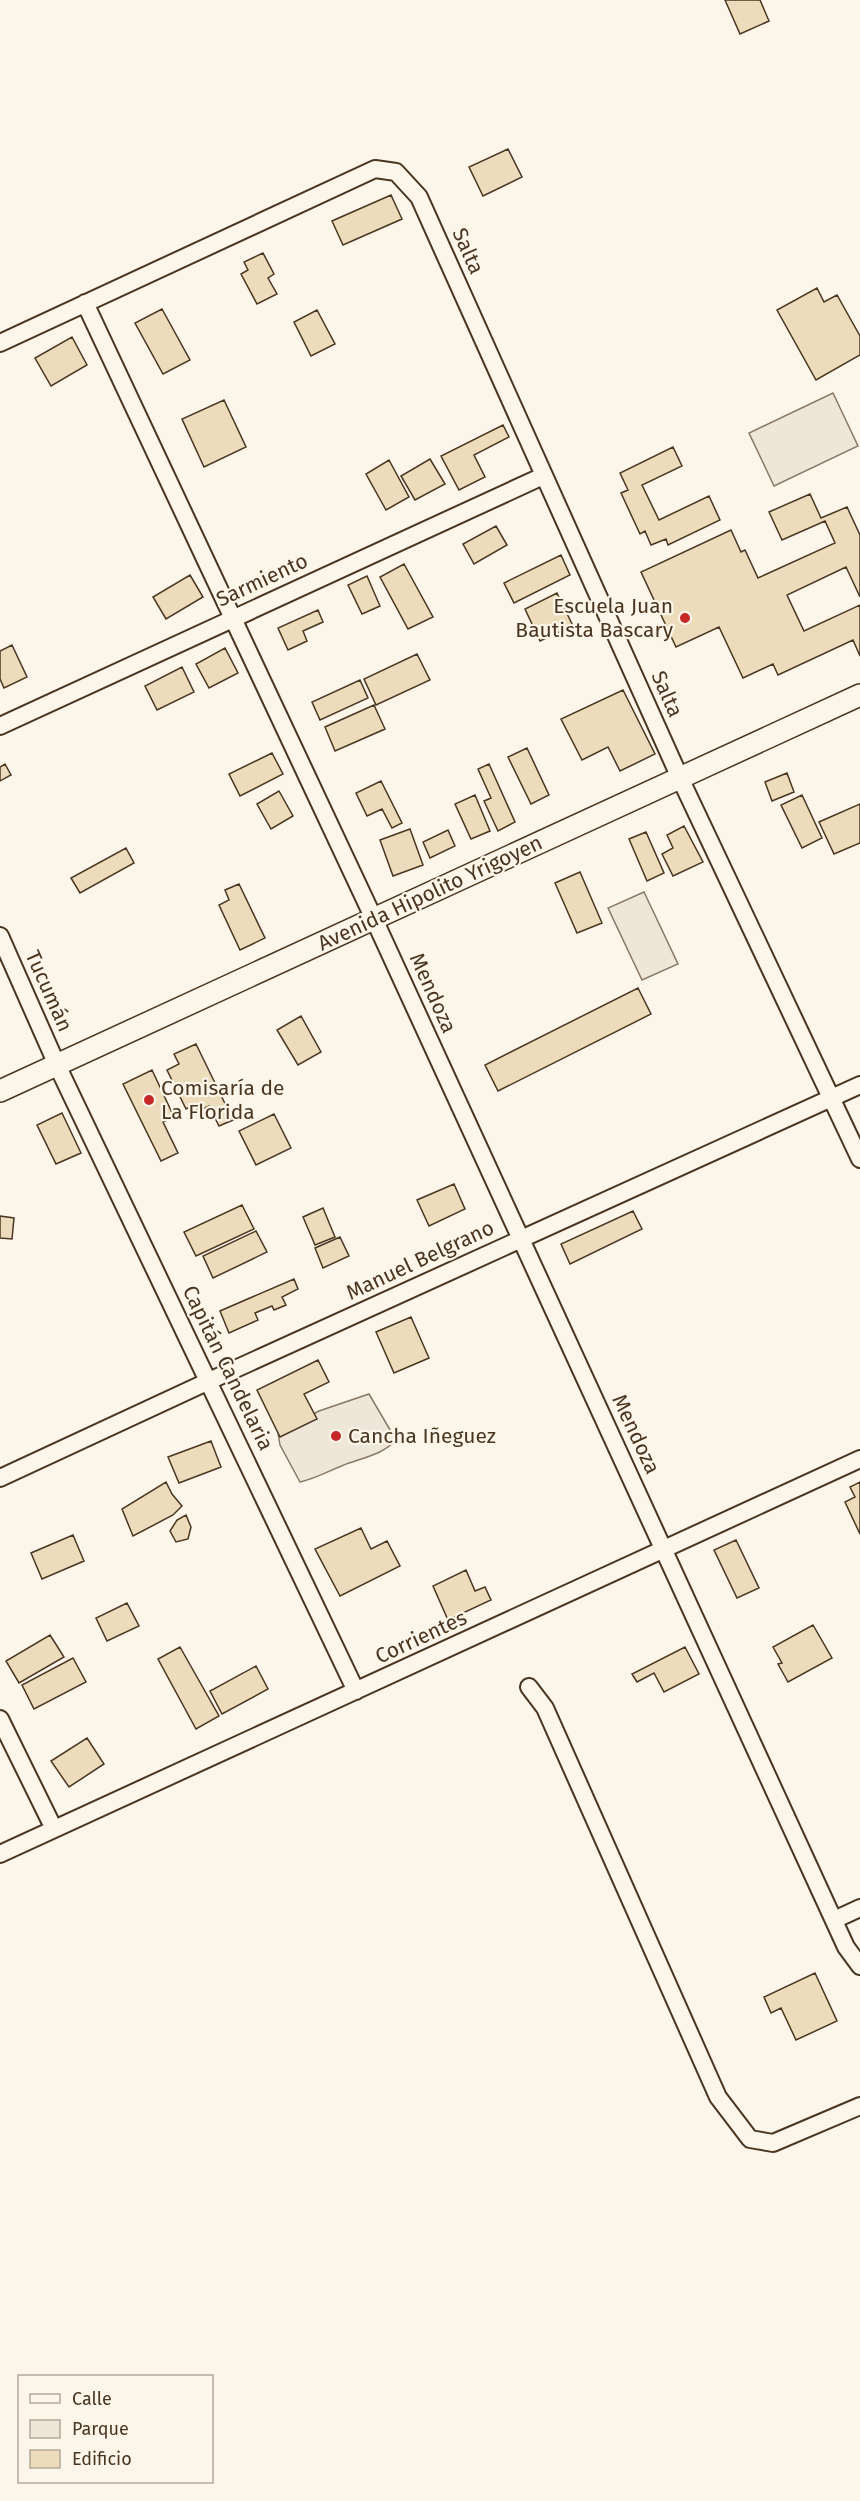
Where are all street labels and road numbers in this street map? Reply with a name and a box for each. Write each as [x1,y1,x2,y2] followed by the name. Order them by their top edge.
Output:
[446,224,490,278] street label: Salta
[212,547,312,613] street label: Sarmiento
[645,667,689,721] street label: Salta
[314,829,546,957] street label: Avenida Hipolito Yrigoyen
[20,946,78,1036] street label: Tucumán
[404,949,462,1037] street label: Mendoza
[342,1214,498,1306] street label: Manuel Belgrano
[177,1281,279,1455] street label: Capitán Candelaria
[606,1390,666,1478] street label: Mendoza
[371,1604,471,1669] street label: Corrientes

